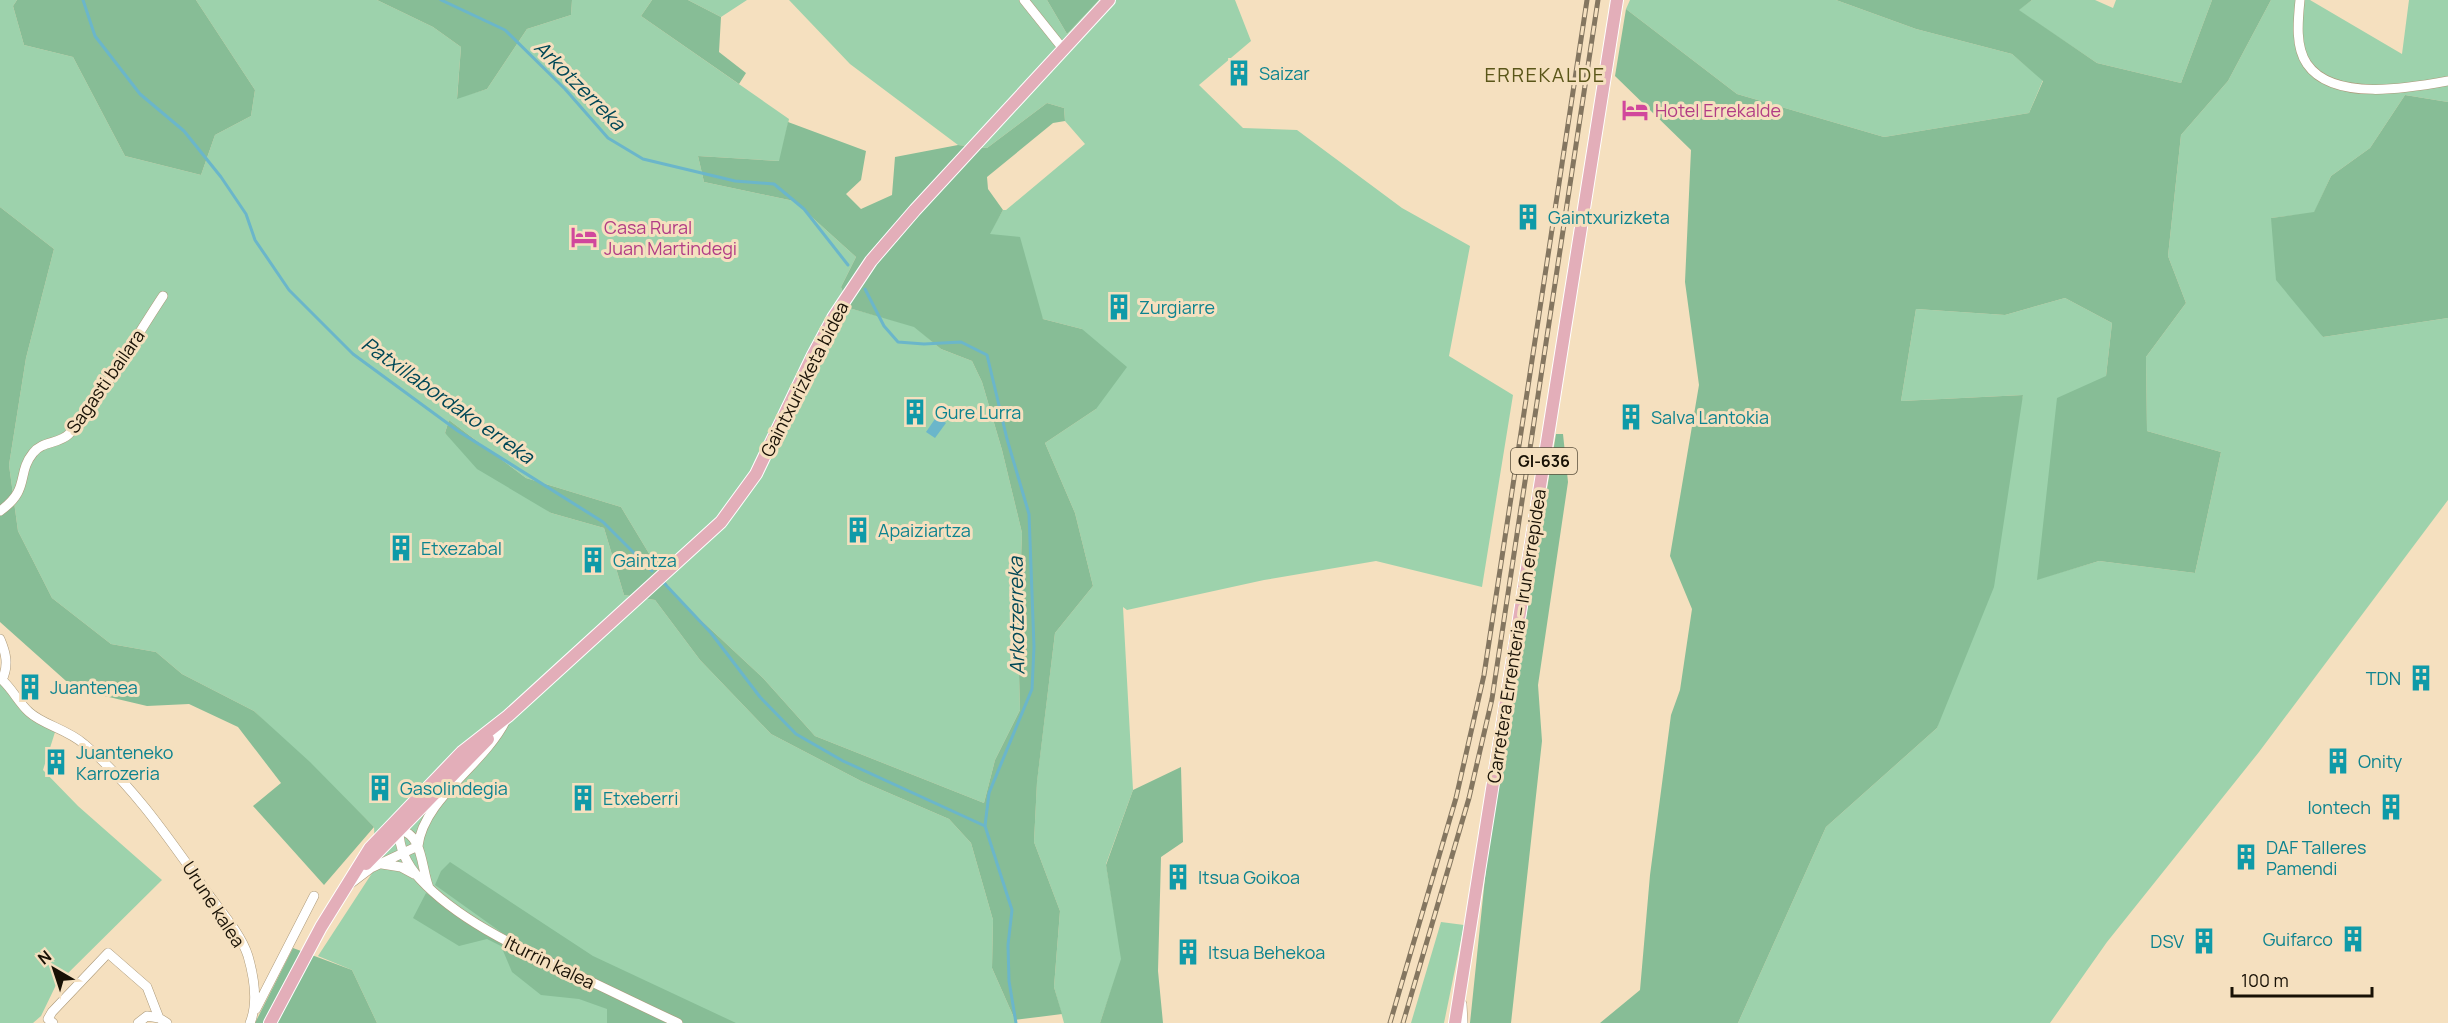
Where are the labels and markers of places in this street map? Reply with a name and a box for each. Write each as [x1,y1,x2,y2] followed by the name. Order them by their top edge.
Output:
[1224,58,1254,88] building icon: Saizar
[1259,61,1310,85] place label: Saizar
[1620,95,1650,125] hotel icon: Hotel Errekalde
[1655,98,1781,122] place label: Hotel Errekalde
[1513,202,1543,232] building icon: Gaintxurizketa
[1548,205,1670,229] place label: Gaintxurizketa
[604,215,737,260] place label: Casa Rural Juan Martindegi
[569,222,599,252] hotel icon: Casa Rural Juan Martindegi
[1104,292,1134,322] building icon: Zurgiarre
[1139,295,1215,319] place label: Zurgiarre
[900,397,930,427] building icon: Gure Lurra
[935,400,1021,424] place label: Gure Lurra
[1616,402,1646,432] building icon: Salva Lantokia
[1651,405,1769,429] place label: Salva Lantokia
[843,515,873,545] building icon: Apaiziartza
[878,518,971,542] place label: Apaiziartza
[386,533,416,563] building icon: Etxezabal
[421,536,502,560] place label: Etxezabal
[578,545,608,575] building icon: Gaintza
[613,548,677,572] place label: Gaintza
[2406,663,2436,693] building icon: TDN
[2366,666,2401,690] place label: TDN
[15,672,45,702] building icon: Juantenea
[50,675,138,699] place label: Juantenea
[76,740,173,785] place label: Juanteneko Karrozeria
[2323,746,2353,776] building icon: Onity
[41,747,71,777] building icon: Juanteneko Karrozeria
[2358,749,2403,773] place label: Onity
[365,773,395,803] building icon: Gasolindegia
[400,776,508,800] place label: Gasolindegia
[568,783,598,813] building icon: Etxeberri
[603,786,678,810] place label: Etxeberri
[2376,792,2406,822] building icon: Iontech
[2307,795,2371,819] place label: Iontech
[2266,835,2366,880] place label: DAF Talleres Pamendi
[2231,842,2261,872] building icon: DAF Talleres Pamendi
[1163,862,1193,892] building icon: Itsua Goikoa
[1198,865,1300,889] place label: Itsua Goikoa
[2338,924,2368,954] building icon: Guifarco
[2189,926,2219,956] building icon: DSV
[2263,927,2333,951] place label: Guifarco
[2150,929,2184,953] place label: DSV
[1173,937,1203,967] building icon: Itsua Behekoa
[1208,940,1325,964] place label: Itsua Behekoa

